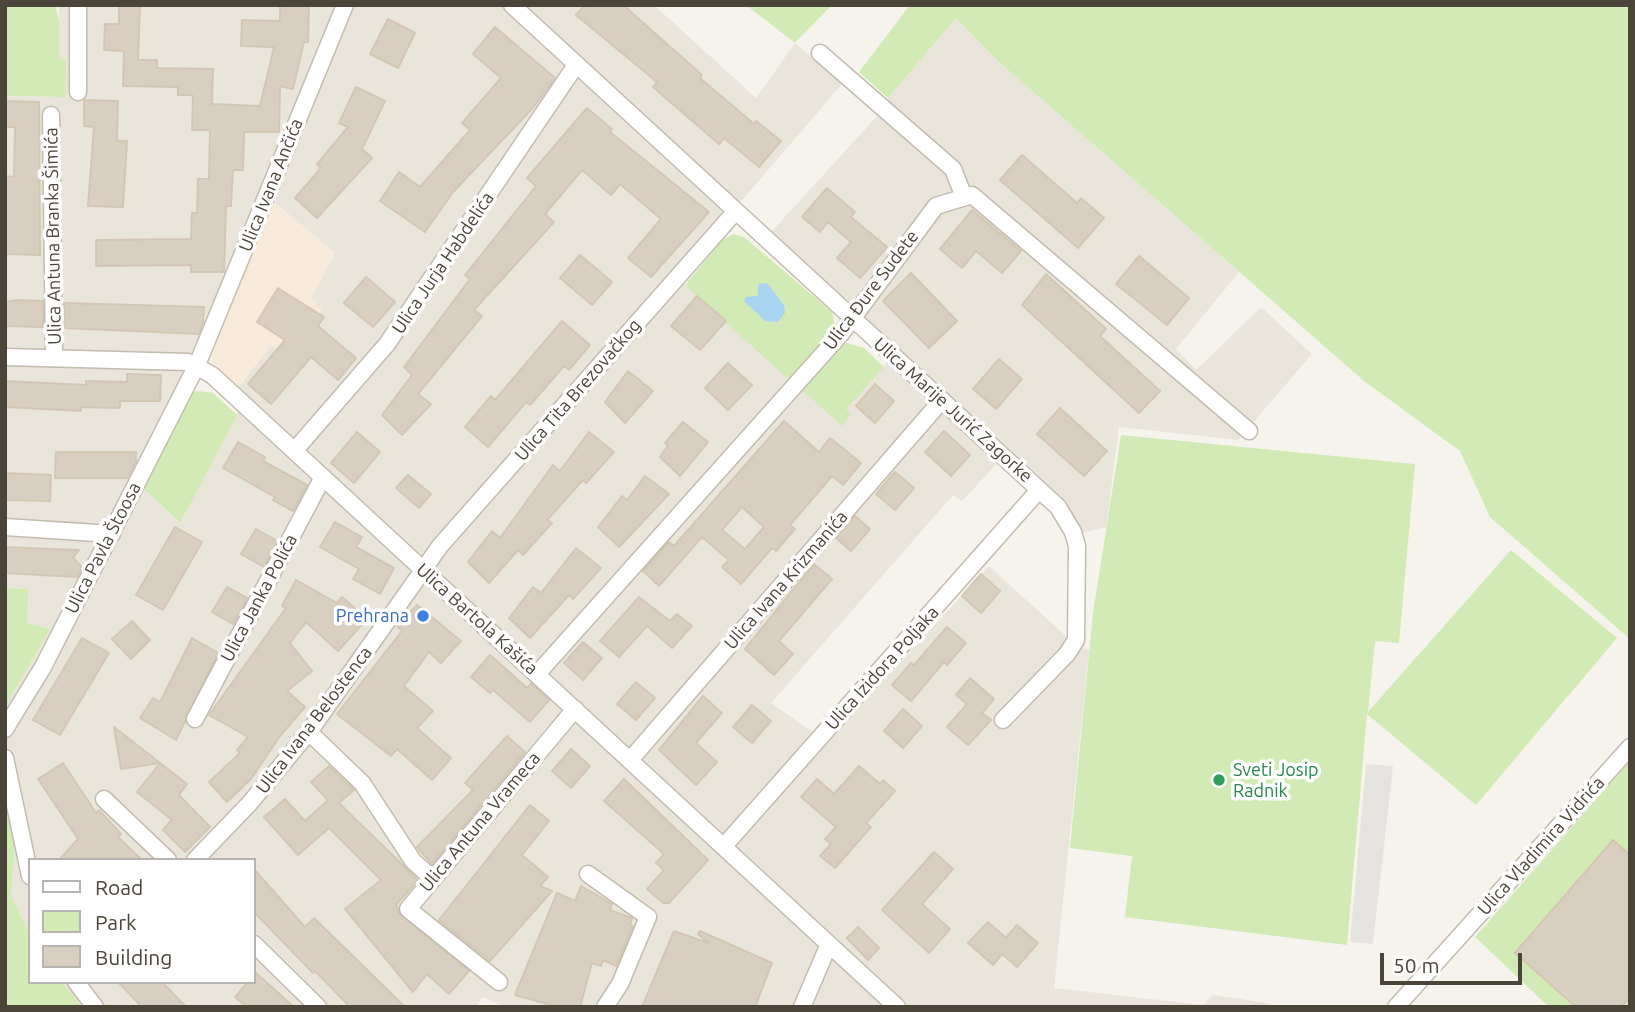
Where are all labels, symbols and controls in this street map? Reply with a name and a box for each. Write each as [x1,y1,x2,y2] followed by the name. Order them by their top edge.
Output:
[234,115,308,255] street label: Ulica Ivana Ančića
[40,127,66,345] street label: Ulica Antuna Branka Šimića
[388,188,498,338] street label: Ulica Jurja Habdelića
[819,226,923,354] street label: Ulica Đure Sudete
[510,315,646,465] street label: Ulica Tita Brezovačkog
[869,333,1037,487] street label: Ulica Marije Jurić Zagorke
[61,479,145,617] street label: Ulica Pavla Štoosa
[720,506,852,654] street label: Ulica Ivana Krizmanića
[216,530,302,666] street label: Ulica Janka Polića
[412,559,542,679] street label: Ulica Bartola Kašića
[821,602,943,734] street label: Ulica Izidora Poljaka
[336,605,409,627] place label: Prehrana
[415,608,431,624] marker: Prehrana
[252,642,376,798] street label: Ulica Ivana Belostenca
[415,748,545,896] street label: Ulica Antuna Vrameca
[1233,759,1319,802] place label: Sveti Josip Radnik
[1211,772,1227,788] marker: Sveti Josip Radnik
[1473,772,1609,920] street label: Ulica Vladimira Vidrića
[28,858,256,984] legend
[95,875,143,899] text: Road
[95,910,137,934] text: Park
[1383,939,1525,983] scale bar
[95,945,172,969] text: Building
[1393,953,1440,977] text: 50 m

